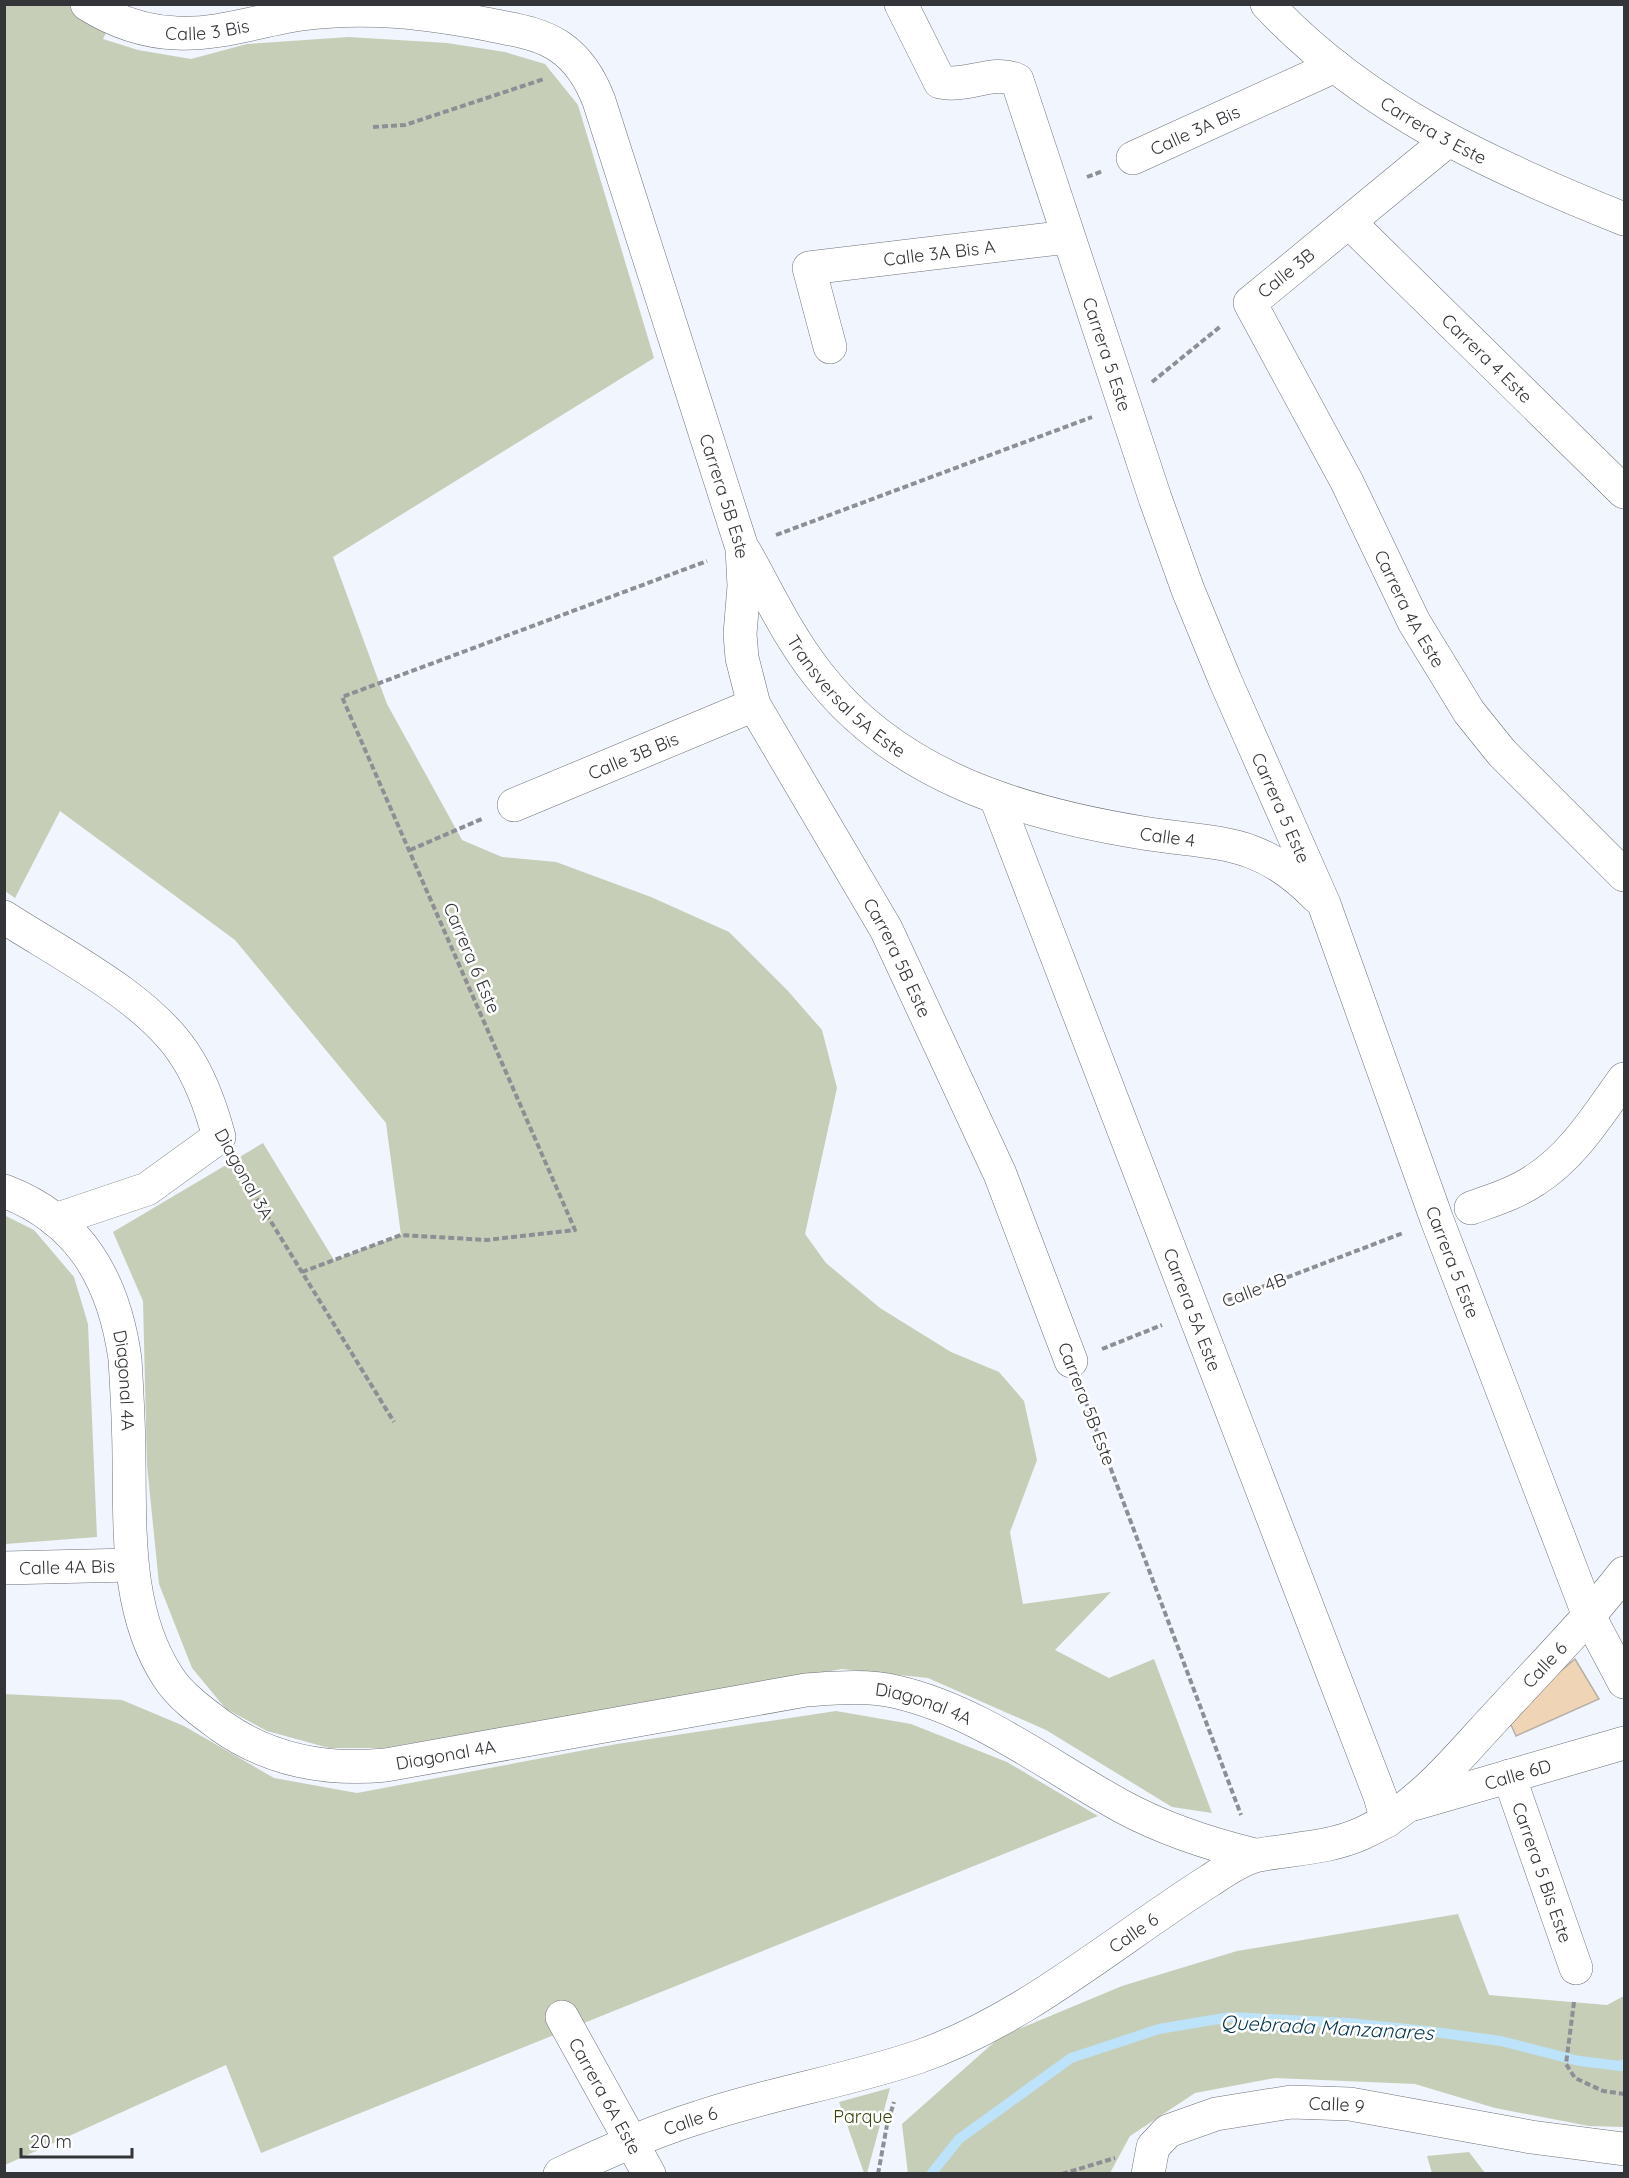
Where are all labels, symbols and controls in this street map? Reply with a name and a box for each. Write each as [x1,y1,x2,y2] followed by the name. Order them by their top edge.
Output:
[164,13,251,45] street label: Calle 3 Bis
[1376,91,1491,169] street label: Carrera 3 Este
[1146,99,1243,160] street label: Calle 3A Bis
[882,234,997,271] street label: Calle 3A Bis A
[1253,243,1319,303] street label: Calle 3B
[1078,294,1137,414] street label: Carrera 5 Este
[1437,308,1538,408] street label: Carrera 4 Este
[695,431,754,559] street label: Carrera 5B Este
[1370,546,1450,672] street label: Carrera 4A Este
[782,630,910,762] street label: Transversal 5A Este
[584,726,682,784] street label: Calle 3B Bis
[1247,749,1316,866] street label: Carrera 5 Este
[1138,821,1196,851] street label: Calle 4
[859,894,937,1021] street label: Carrera 5B Este
[438,899,506,1017] street label: Carrera 6 Este
[209,1124,279,1224] street label: Diagonal 3A
[1421,1203,1485,1321] street label: Carrera 5 Este
[1159,1245,1227,1374] street label: Carrera 5A Este
[1219,1267,1289,1313] street label: Calle 4B
[109,1328,140,1432] street label: Diagonal 4A
[1053,1339,1121,1469] street label: Carrera 5B Este
[19,1554,115,1579] street label: Calle 4A Bis
[1517,1636,1572,1693] street label: Calle 6
[874,1677,976,1730] street label: Diagonal 4A
[394,1734,498,1775] street label: Diagonal 4A
[1482,1753,1554,1794] street label: Calle 6D
[1507,1799,1578,1946] street label: Carrera 5 Bis Este
[1104,1907,1163,1958] street label: Calle 6
[1220,2009,1436,2045] water label: Quebrada Manzanares
[564,2033,647,2158] street label: Carrera 6A Este
[1308,2091,1366,2118] street label: Calle 9
[660,2101,720,2140] street label: Calle 6
[833,2105,893,2128] park label: Parque
[21,2121,132,2159] scale bar
[30,2130,72,2153] text: 20 m

